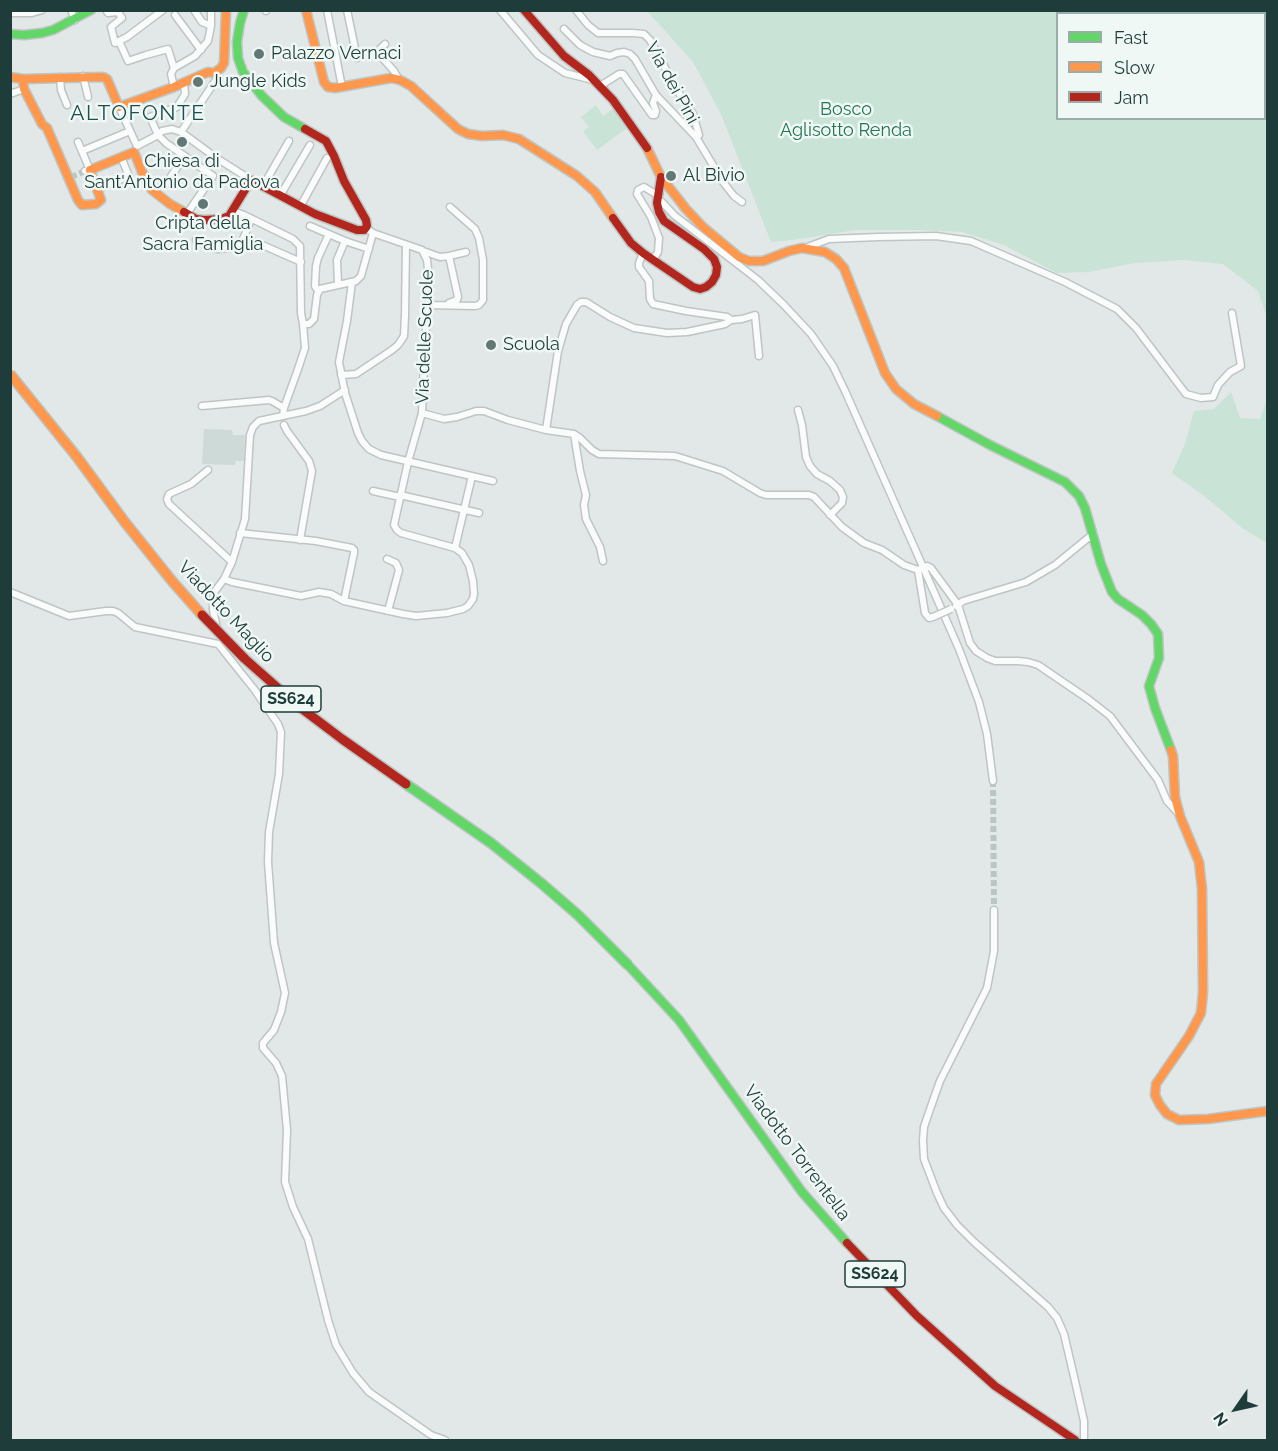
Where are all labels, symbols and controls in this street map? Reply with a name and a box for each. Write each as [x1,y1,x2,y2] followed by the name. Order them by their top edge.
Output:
[1056,12,1266,120] legend
[1114,27,1148,48] text: Fast
[641,38,703,128] street label: Via dei Pini
[271,43,401,65] place label: Palazzo Vernaci
[252,47,266,61] marker: Palazzo Vernaci
[1114,57,1155,78] text: Slow
[210,71,306,93] place label: Jungle Kids
[191,75,205,89] marker: Jungle Kids
[1114,87,1149,108] text: Jam
[780,99,912,142] park label: Bosco Aglisotto Renda
[70,101,206,127] district label: ALTOFONTE
[175,135,189,149] marker: Chiesa di Sant'Antonio da Padova
[84,151,280,194] place label: Chiesa di Sant'Antonio da Padova
[683,165,745,187] place label: Al Bivio
[664,169,678,183] marker: Al Bivio
[196,197,210,211] marker: Cripta della Sacra Famiglia
[143,213,263,256] place label: Cripta della Sacra Famiglia
[412,269,438,405] street label: Via delle Scuole
[503,334,560,356] place label: Scuola
[484,338,498,352] marker: Scuola
[173,557,279,667] street label: Viadotto Maglio
[261,686,321,712] road number: SS624
[739,1081,855,1225] street label: Viadotto Torrentella
[845,1261,905,1287] road number: SS624
[1206,1379,1266,1439] north arrow
[1209,1409,1232,1430] text: N

